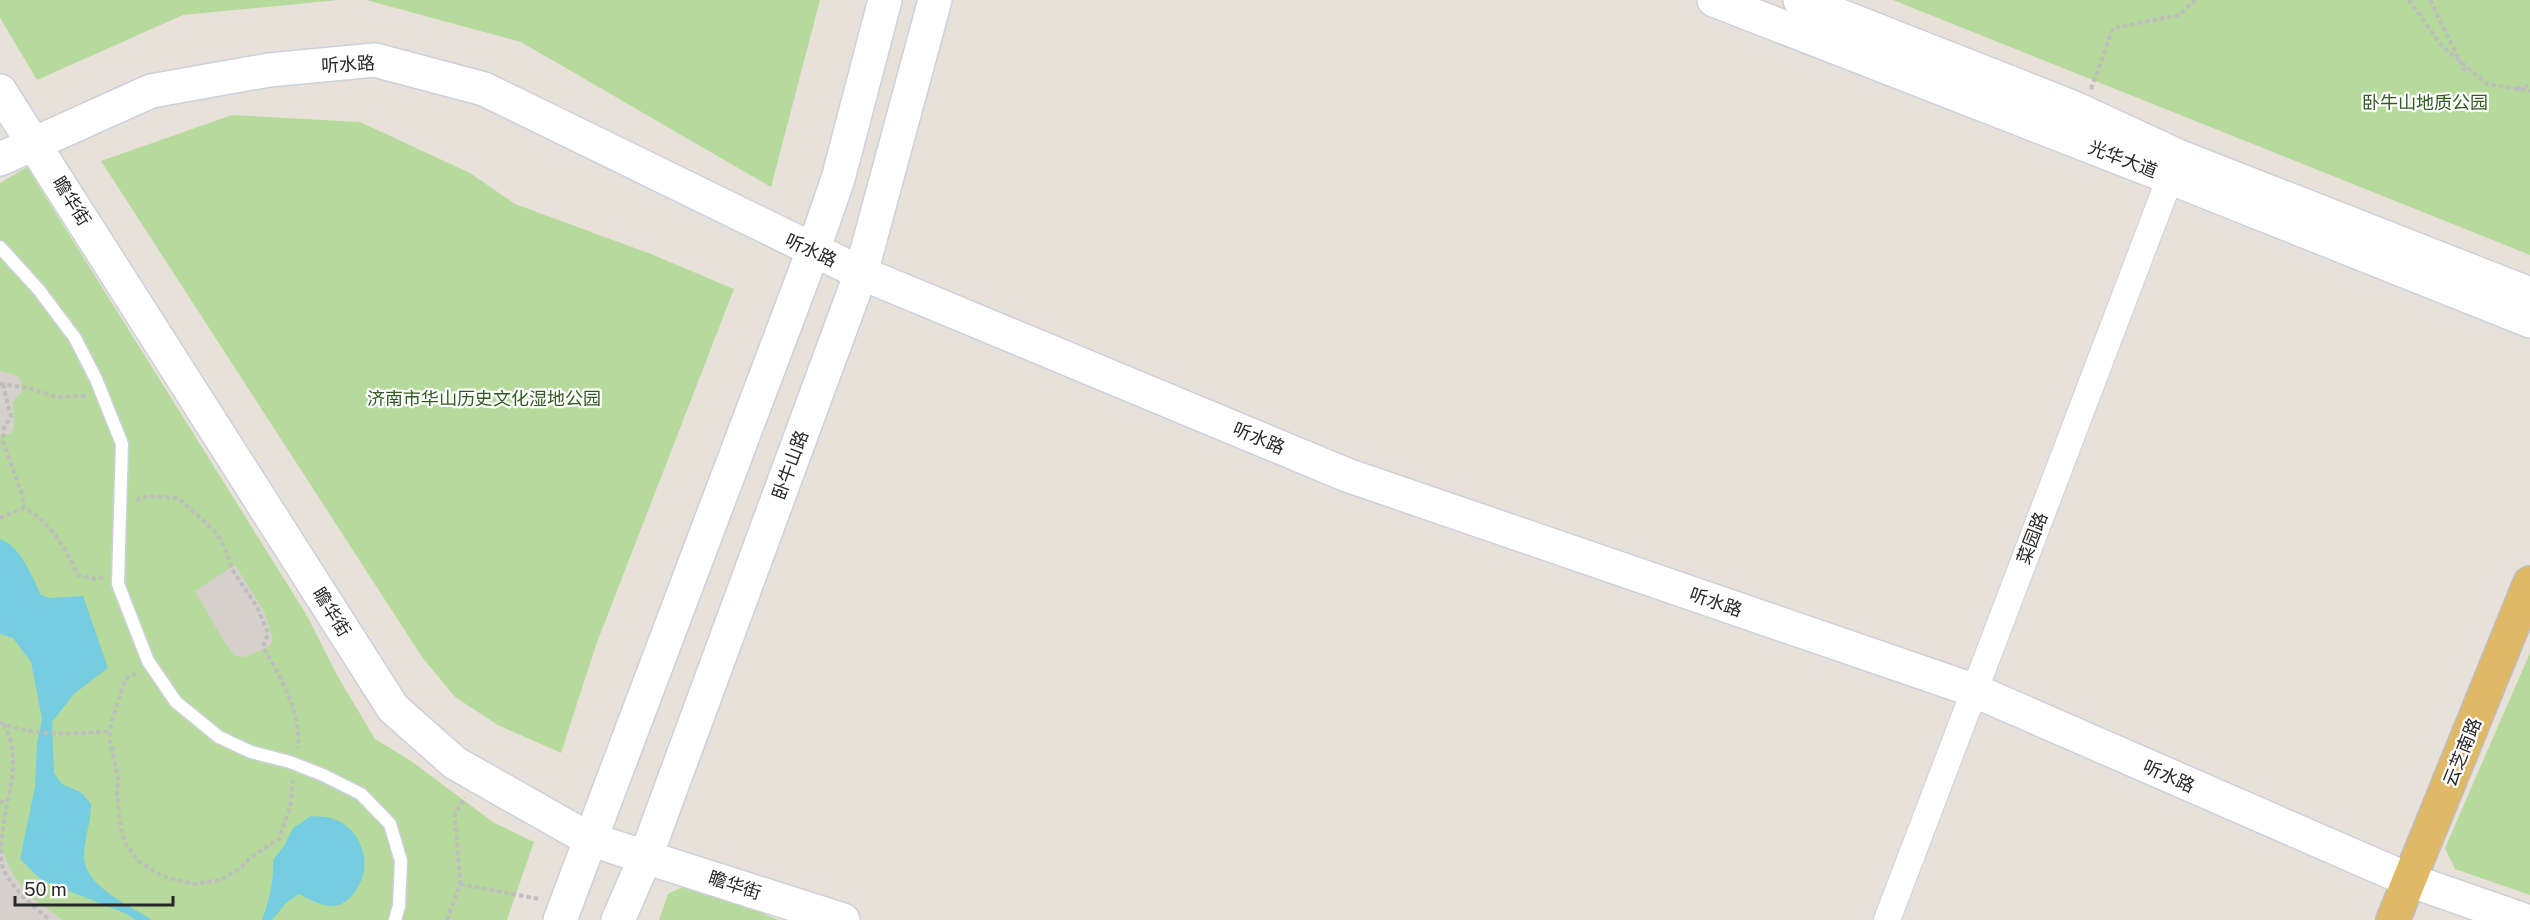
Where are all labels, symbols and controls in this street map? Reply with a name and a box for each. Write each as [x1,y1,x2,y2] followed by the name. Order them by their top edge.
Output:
[320,52,376,76] street label: 听水路
[2362,92,2488,113] park label: 卧牛山地质公园
[2086,136,2160,182] street label: 光华大道
[49,173,95,229] street label: 瞻华街
[782,229,840,271] street label: 听水路
[367,388,601,409] park label: 济南市华山历史文化湿地公园
[1230,418,1288,458] street label: 听水路
[768,428,812,502] street label: 卧牛山路
[2013,509,2051,567] street label: 菜园路
[1687,583,1745,621] street label: 听水路
[309,584,355,640] street label: 瞻华街
[2439,715,2485,789] street label: 云芝南路
[2140,755,2198,797] street label: 听水路
[706,867,764,903] street label: 瞻华街
[15,869,172,907] scale bar
[24,879,67,900] text: 50 m

